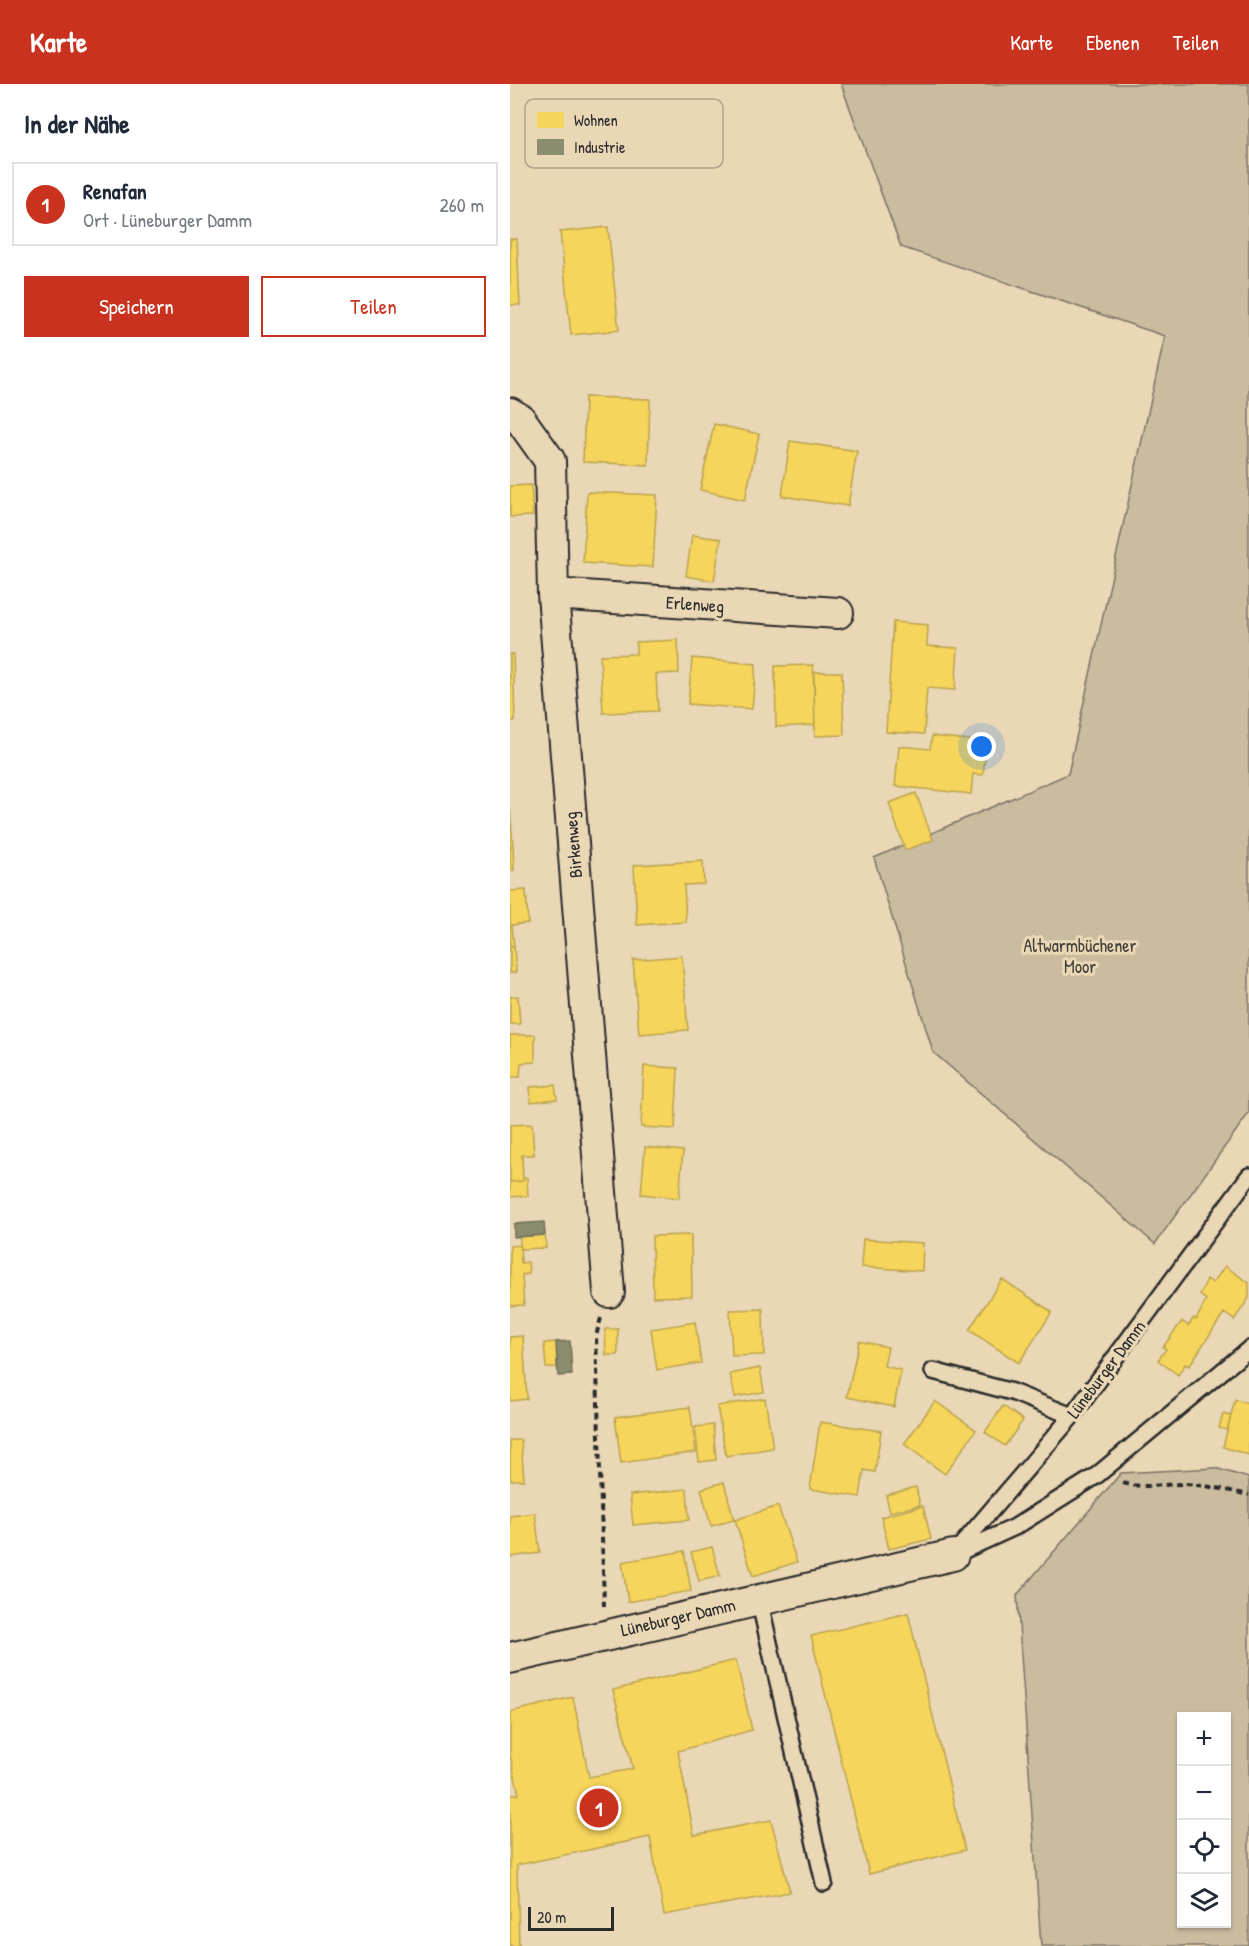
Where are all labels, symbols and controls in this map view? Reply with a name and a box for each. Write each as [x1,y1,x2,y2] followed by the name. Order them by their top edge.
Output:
[30,23,87,61] text: Karte
[1010,28,1053,57] text: Karte
[1086,28,1140,57] text: Ebenen
[1173,28,1219,57] text: Teilen
[525,99,723,168] legend
[24,106,130,141] text: In der Nähe
[574,109,618,131] text: Wohnen
[574,136,626,158] text: Industrie
[83,176,147,206] text: Renafan
[42,191,49,218] text: 1
[440,191,484,218] text: 260 m
[83,206,252,233] text: Ort · Lüneburger Damm
[24,276,249,337] button: Speichern
[261,276,486,337] button: Teilen
[665,589,725,619] street label: Erlenweg
[967,732,996,761] your location
[558,811,588,879] street label: Birkenweg
[1024,933,1137,979] park label: Altwarmbüchener Moor
[1061,1315,1151,1423] street label: Lüneburger Damm
[618,1592,738,1642] street label: Lüneburger Damm
[1177,1712,1231,1928] map controls
[1177,1712,1231,1766] button: +
[1177,1766,1231,1820] button: −
[580,1786,619,1830] pin: 1
[1177,1820,1231,1874] button: locate
[1177,1874,1231,1928] button: layers
[528,1904,614,1932] scale bar
[537,1906,566,1928] text: 20 m

